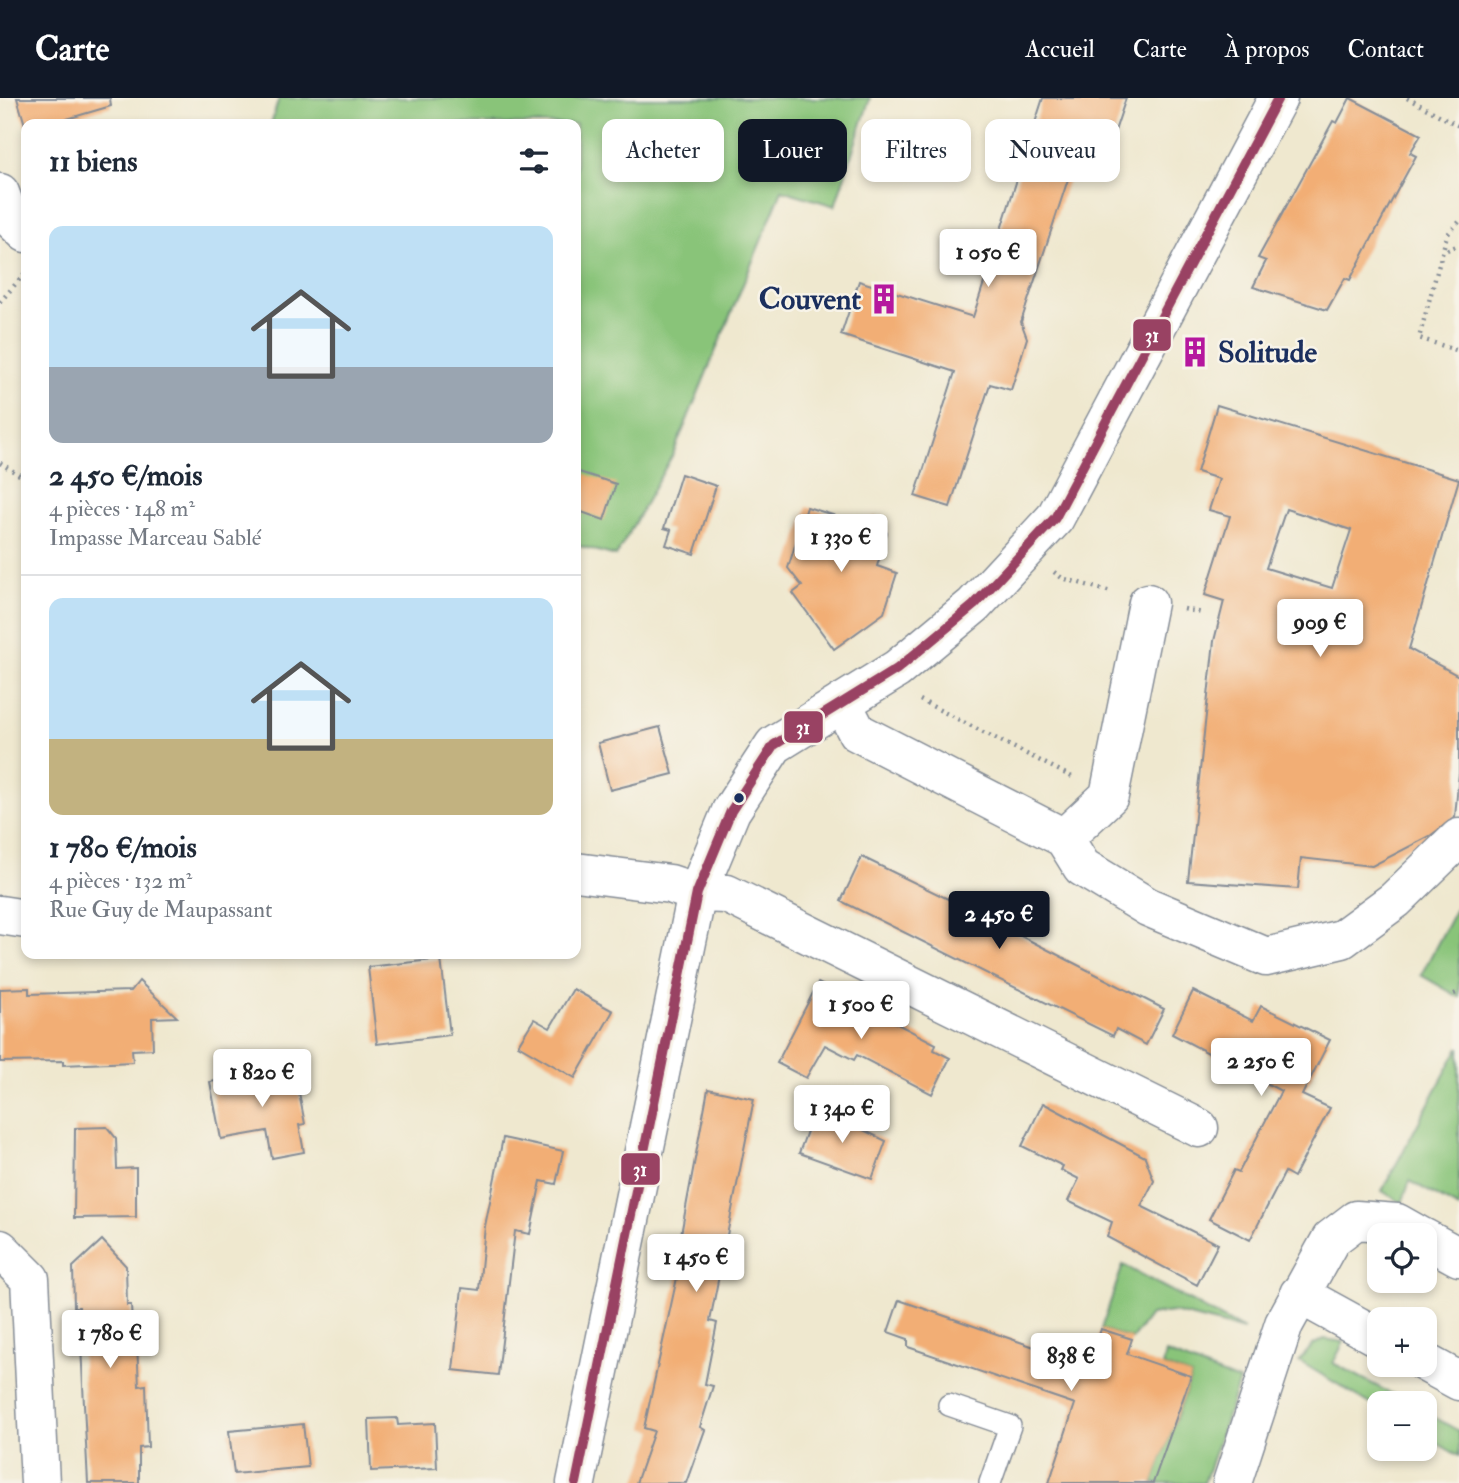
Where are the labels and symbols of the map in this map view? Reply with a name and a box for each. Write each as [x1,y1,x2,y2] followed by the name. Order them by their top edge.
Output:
[923,230,1053,289] pin: 1 050 €
[759,281,861,318] place label: Couvent
[867,282,901,316] building icon: Couvent
[1132,318,1172,352] line badge: 31
[1145,324,1159,348] text: 31
[1218,334,1317,371] place label: Solitude
[1178,335,1212,369] building icon: Solitude
[776,514,906,574] pin: 1 330 €
[1271,600,1369,659] pin: 909 €
[783,710,824,744] line badge: 31
[796,716,810,740] text: 31
[732,791,746,805] unlabelled marker
[934,892,1064,951] pin: 2 450 €
[796,982,926,1041] pin: 1 500 €
[1196,1038,1326,1098] pin: 2 250 €
[197,1049,327,1109] pin: 1 820 €
[777,1086,907,1145] pin: 1 340 €
[620,1152,661,1186] line badge: 31
[633,1158,647,1182] text: 31
[631,1234,761,1294] pin: 1 450 €
[45,1310,175,1370] pin: 1 780 €
[1022,1334,1120,1393] pin: 838 €

